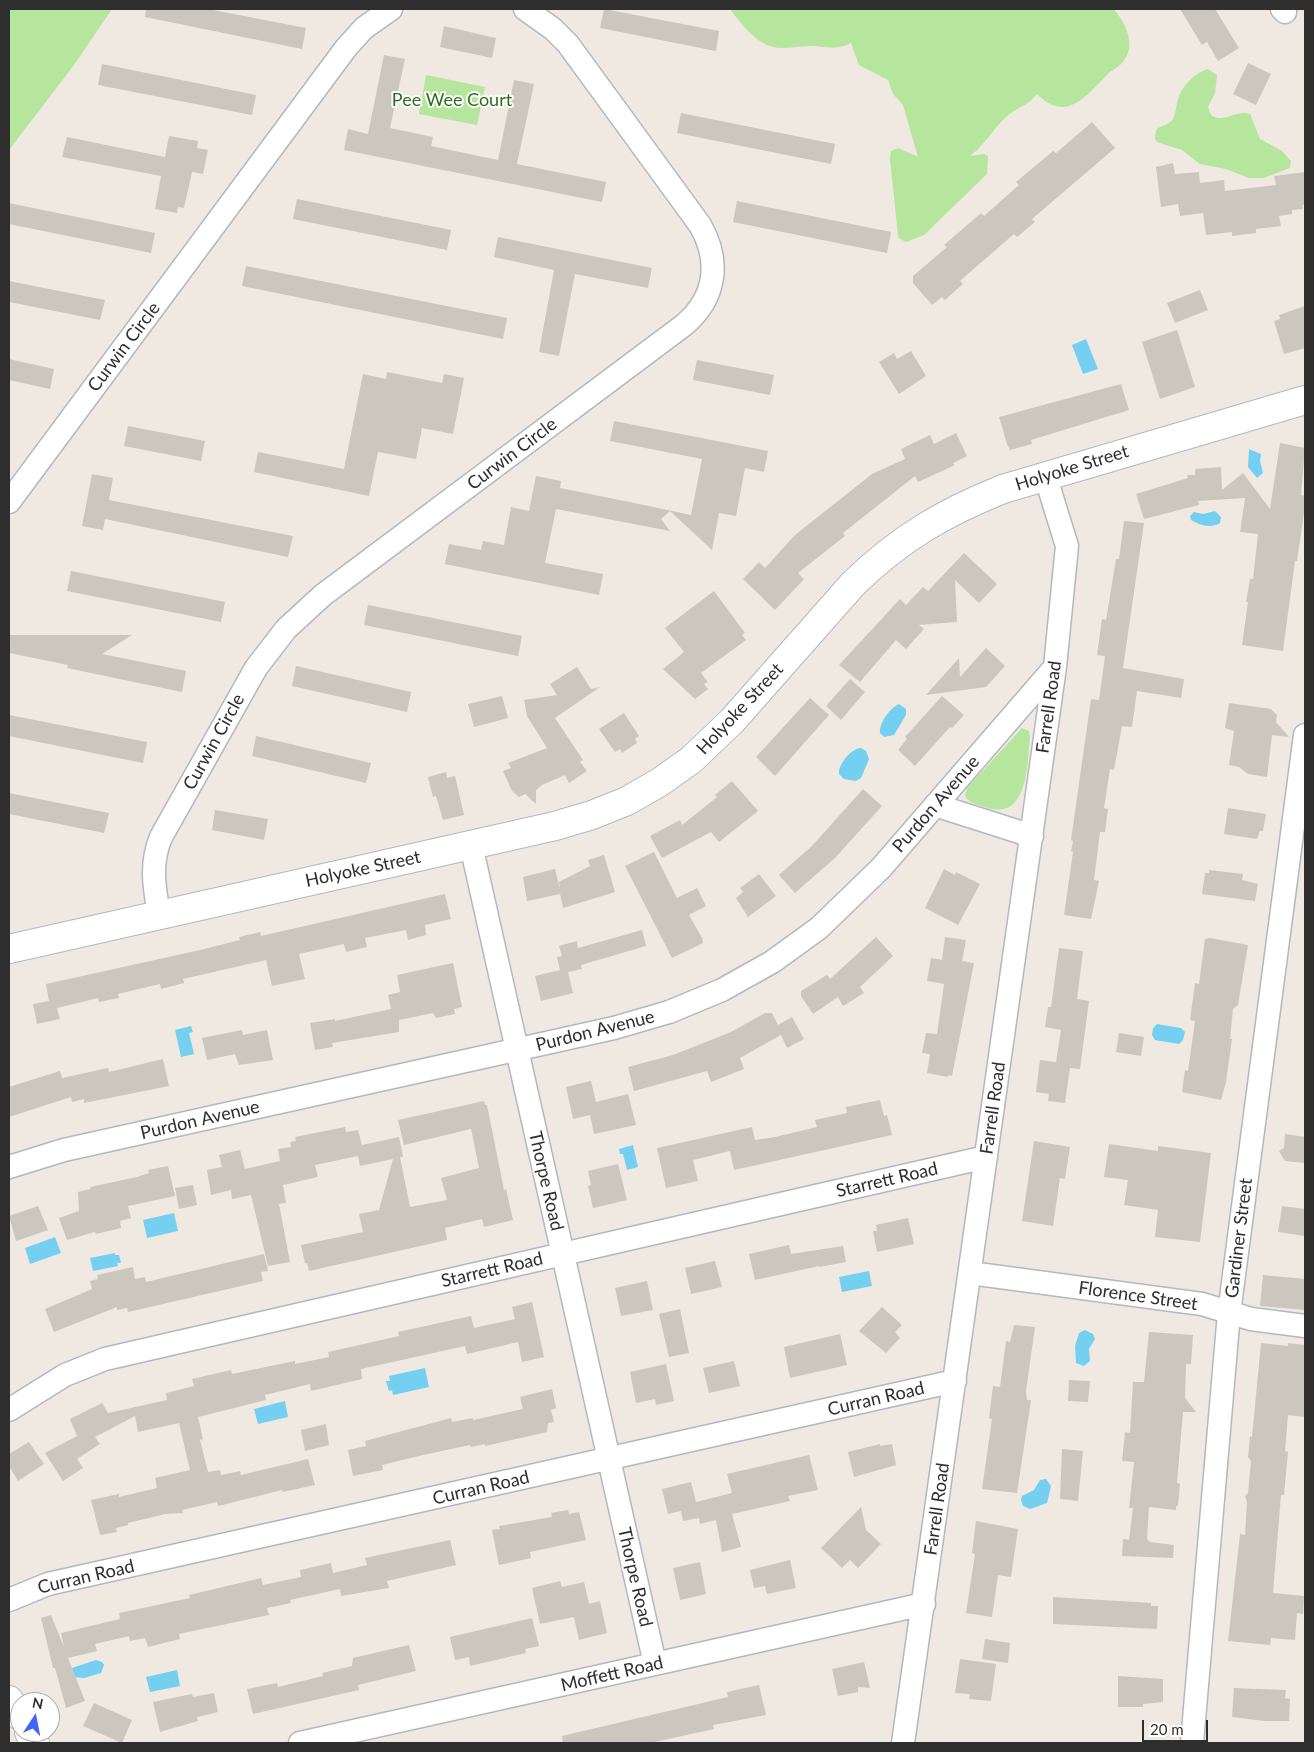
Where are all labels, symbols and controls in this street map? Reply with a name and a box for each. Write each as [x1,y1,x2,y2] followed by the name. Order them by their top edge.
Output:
[392,89,512,111] park label: Pee Wee Court
[83,298,165,396] street label: Curwin Circle
[463,413,561,495] street label: Curwin Circle
[1013,441,1131,495] street label: Holyoke Street
[692,659,788,759] street label: Holyoke Street
[1032,659,1066,755] street label: Farrell Road
[179,690,249,794] street label: Curwin Circle
[888,751,984,857] street label: Purdon Avenue
[303,846,423,892] street label: Holyoke Street
[533,1006,657,1056] street label: Purdon Avenue
[976,1060,1010,1156] street label: Farrell Road
[138,1096,262,1144] street label: Purdon Avenue
[524,1129,568,1233] street label: Thorpe Road
[834,1158,940,1202] street label: Starrett Road
[1221,1177,1257,1299] street label: Gardiner Street
[439,1248,545,1292] street label: Starrett Road
[1077,1277,1199,1315] street label: Florence Street
[826,1377,926,1421] street label: Curran Road
[920,1461,954,1557] street label: Farrell Road
[431,1466,531,1510] street label: Curran Road
[613,1525,657,1629] street label: Thorpe Road
[36,1555,136,1599] street label: Curran Road
[559,1652,665,1696] street label: Moffett Road
[10,1692,60,1742] north arrow
[31,1693,45,1712] text: N
[1144,1710,1210,1742] scale bar
[1150,1720,1184,1738] text: 20 m

